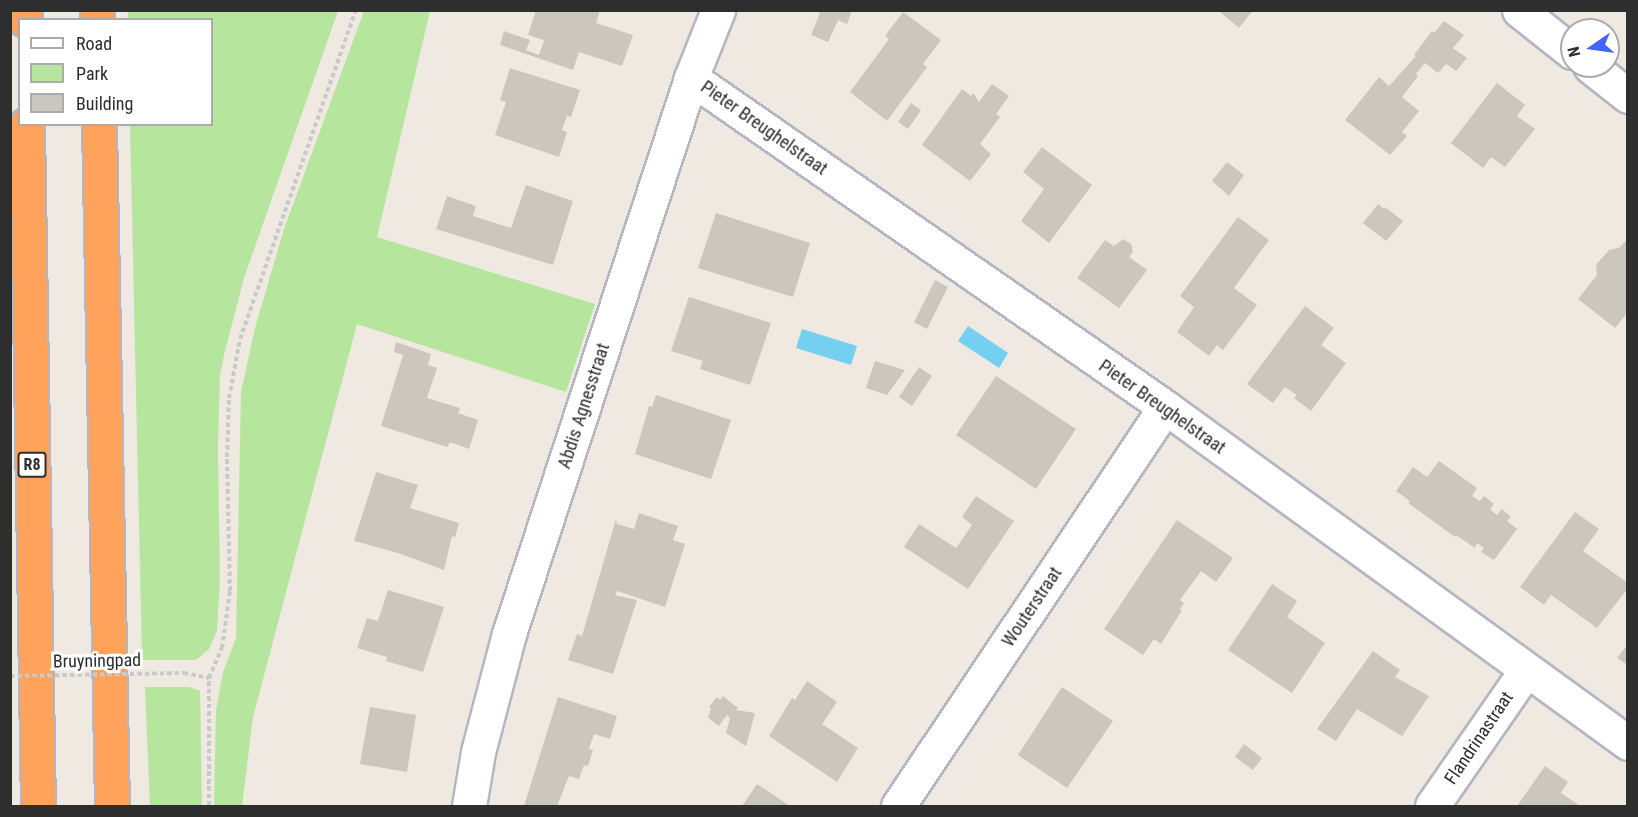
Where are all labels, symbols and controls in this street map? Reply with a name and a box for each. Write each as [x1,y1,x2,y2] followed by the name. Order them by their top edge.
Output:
[18,18,213,126] legend
[1560,18,1620,78] north arrow
[76,33,112,54] text: Road
[1564,45,1584,59] text: N
[76,63,108,84] text: Park
[697,76,831,180] street label: Pieter Breughelstraat
[76,93,133,114] text: Building
[554,341,614,471] street label: Abdis Agnesstraat
[1095,355,1229,459] street label: Pieter Breughelstraat
[17,452,47,478] road number: R8
[997,563,1067,651] street label: Wouterstraat
[53,649,141,673] street label: Bruyningpad
[1440,688,1518,788] street label: Flandrinastraat

